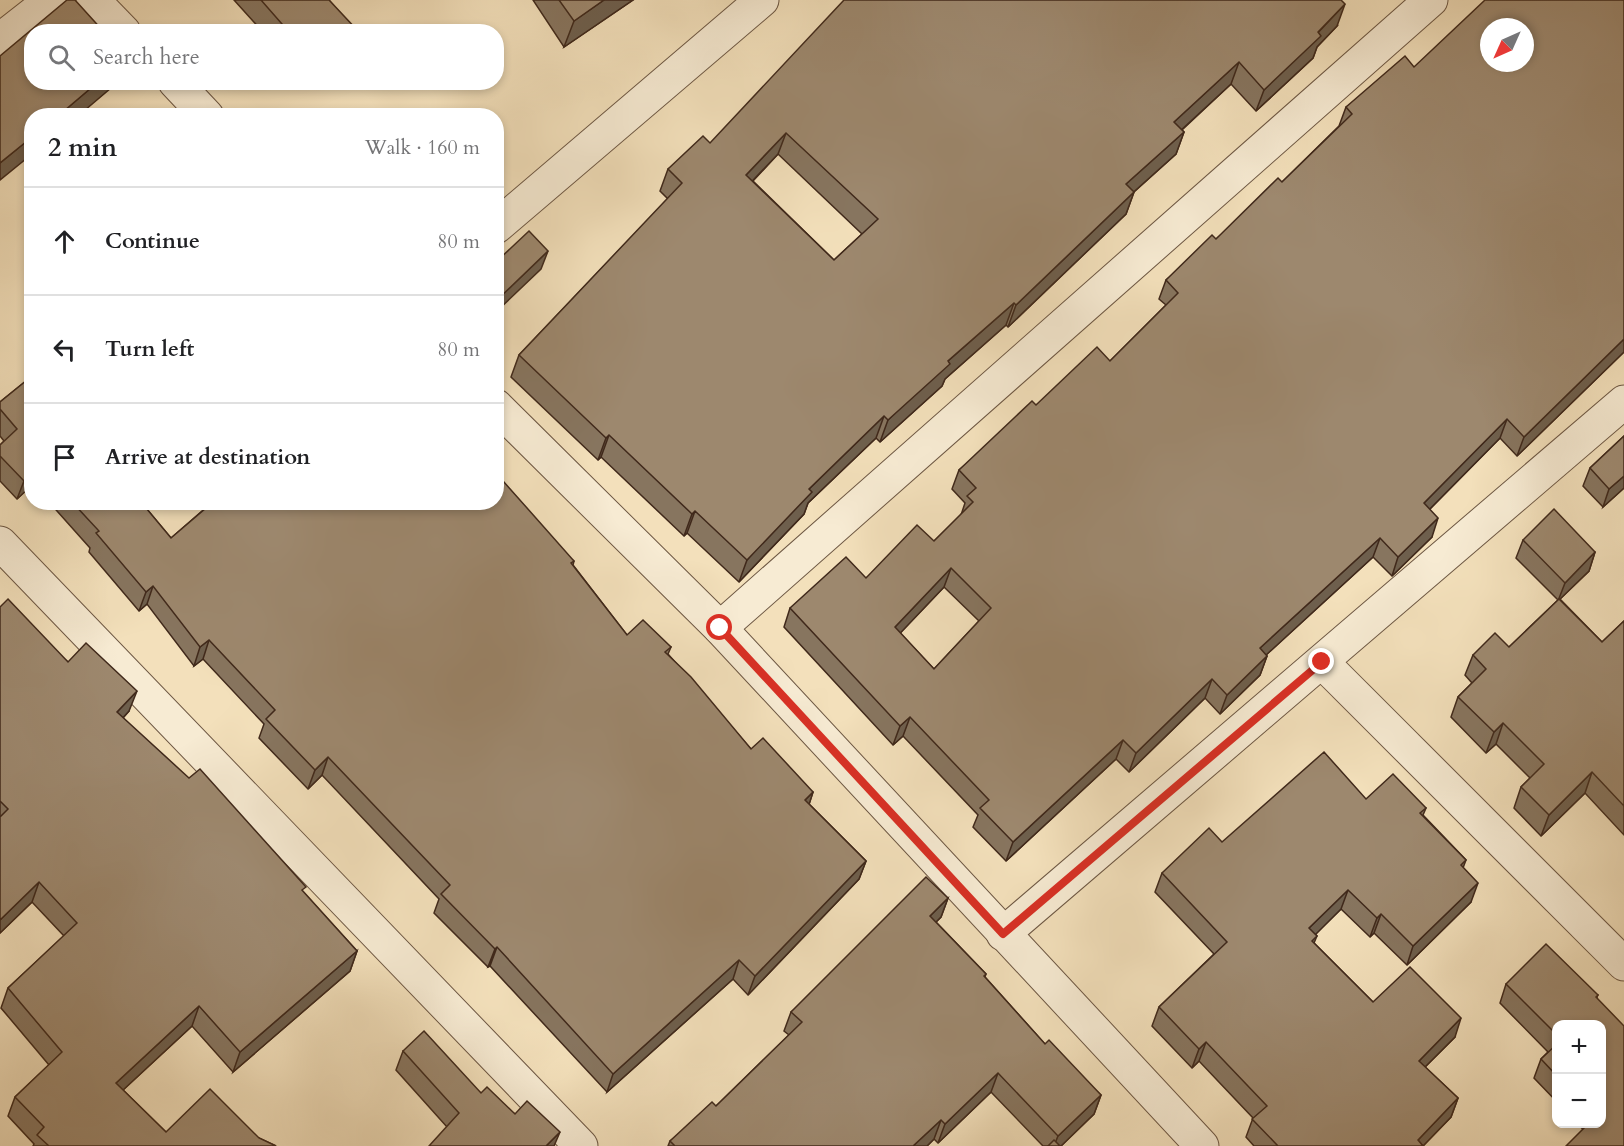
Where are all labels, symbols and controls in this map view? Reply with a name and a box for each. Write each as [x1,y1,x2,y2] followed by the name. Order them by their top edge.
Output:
[1480,18,1534,72] north arrow
[24,24,504,90] search box
[45,41,78,74] icon: search
[93,42,200,72] text: Search here
[48,130,117,165] text: 2 min
[365,134,480,161] text: Walk · 160 m
[48,225,81,258] icon: ahead
[105,226,200,256] text: Continue
[437,228,480,255] text: 80 m
[48,333,81,366] icon: left
[105,334,194,364] text: Turn left
[437,336,480,363] text: 80 m
[48,441,81,474] icon: arrive
[105,442,310,472] text: Arrive at destination
[706,614,732,640] route start
[1308,648,1334,674] route end
[1552,1020,1606,1128] map controls
[1552,1020,1606,1074] button: +
[1552,1074,1606,1128] button: −

